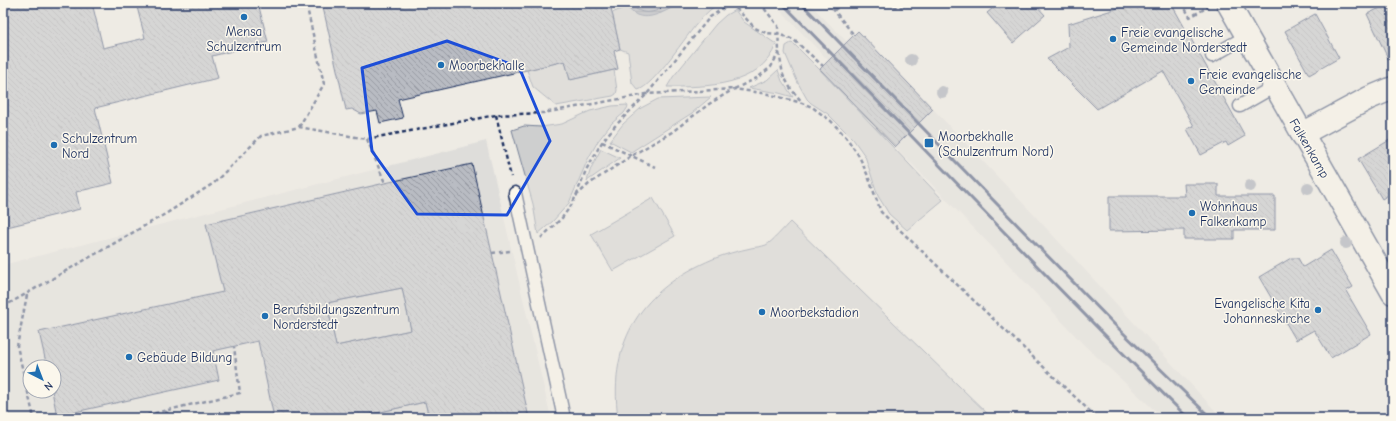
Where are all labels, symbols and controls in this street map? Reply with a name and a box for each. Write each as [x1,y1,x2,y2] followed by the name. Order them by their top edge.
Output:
[239,12,249,22] marker: Mensa Schulzentrum
[206,24,282,54] place label: Mensa Schulzentrum
[1121,25,1248,55] place label: Freie evangelische Gemeinde Norderstedt
[1108,34,1118,44] marker: Freie evangelische Gemeinde Norderstedt
[449,58,525,73] place label: Moorbekhalle
[436,60,446,70] marker: Moorbekhalle
[1199,67,1302,97] place label: Freie evangelische Gemeinde
[1186,76,1196,86] marker: Freie evangelische Gemeinde
[1286,116,1333,181] street label: Falkenkamp
[938,129,1054,159] place label: Moorbekhalle (Schulzentrum Nord)
[62,131,137,161] place label: Schulzentrum Nord
[923,137,935,149] marker: Moorbekhalle (Schulzentrum Nord)
[49,140,59,150] marker: Schulzentrum Nord
[1200,199,1267,229] place label: Wohnhaus Falkenkamp
[1187,208,1197,218] marker: Wohnhaus Falkenkamp
[1214,296,1310,326] place label: Evangelische Kita Johanneskirche
[273,302,400,332] place label: Berufsbildungszentrum Norderstedt
[770,305,859,320] place label: Moorbekstadion
[1313,305,1323,315] marker: Evangelische Kita Johanneskirche
[757,307,767,317] marker: Moorbekstadion
[260,311,270,321] marker: Berufsbildungszentrum Norderstedt
[137,350,232,365] place label: Gebäude Bildung
[124,352,134,362] marker: Gebäude Bildung
[22,359,62,399] north arrow
[41,379,55,393] text: N

